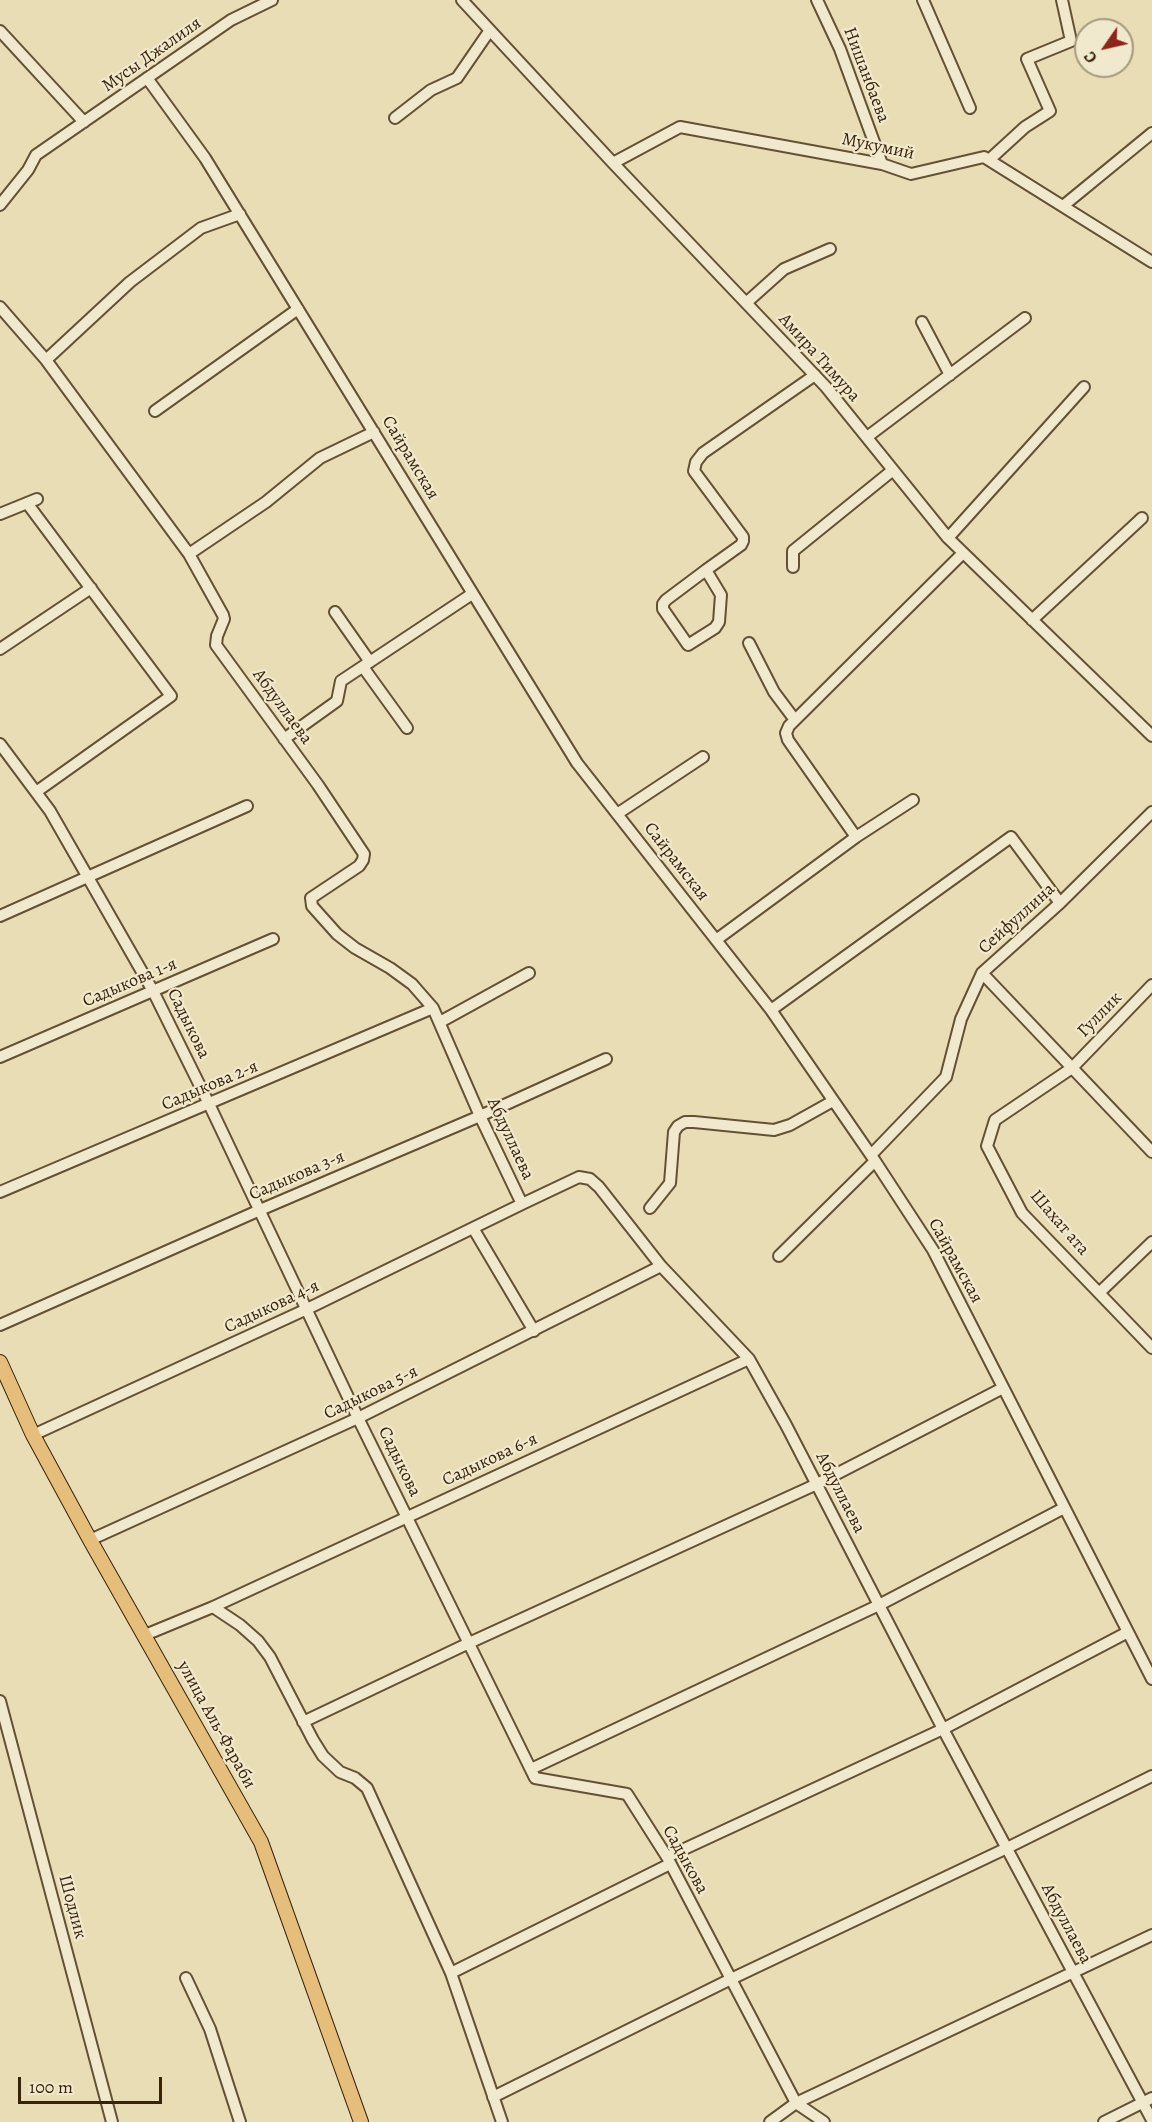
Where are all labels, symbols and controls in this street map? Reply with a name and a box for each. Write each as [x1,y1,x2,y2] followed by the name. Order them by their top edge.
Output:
[98,13,206,97] street label: Мусы Джалиля
[1074,18,1134,78] north arrow
[838,24,894,126] street label: Нишанбаева
[1079,47,1103,67] text: С
[840,129,916,165] street label: Мукумий
[774,309,864,407] street label: Амира Тимура
[377,412,443,504] street label: Сайрамская
[247,665,317,749] street label: Абдуллаева
[639,818,713,906] street label: Сайрамская
[974,879,1060,959] street label: Сейфуллина
[80,953,180,1013] street label: Садыкова 1-я
[162,985,214,1063] street label: Садыкова
[1073,988,1127,1042] street label: Гуллик
[159,1056,261,1116] street label: Садыкова 2-я
[482,1095,538,1183] street label: Абдуллаева
[246,1146,348,1206] street label: Садыкова 3-я
[1025,1186,1093,1260] street label: Шахат ата
[923,1215,987,1307] street label: Сайрамская
[221,1276,323,1338] street label: Садыкова 4-я
[321,1361,421,1425] street label: Садыкова 5-я
[373,1423,425,1501] street label: Садыкова
[439,1429,541,1491] street label: Садыкова 6-я
[810,1449,870,1537] street label: Абдуллаева
[172,1657,260,1793] street label: улица Аль-Фараби
[657,1822,713,1898] street label: Садыкова
[53,1873,91,1941] street label: Шодлик
[1036,1880,1096,1968] street label: Абдуллаева
[21,2065,165,2103] scale bar
[29,2075,73,2099] text: 100 m

